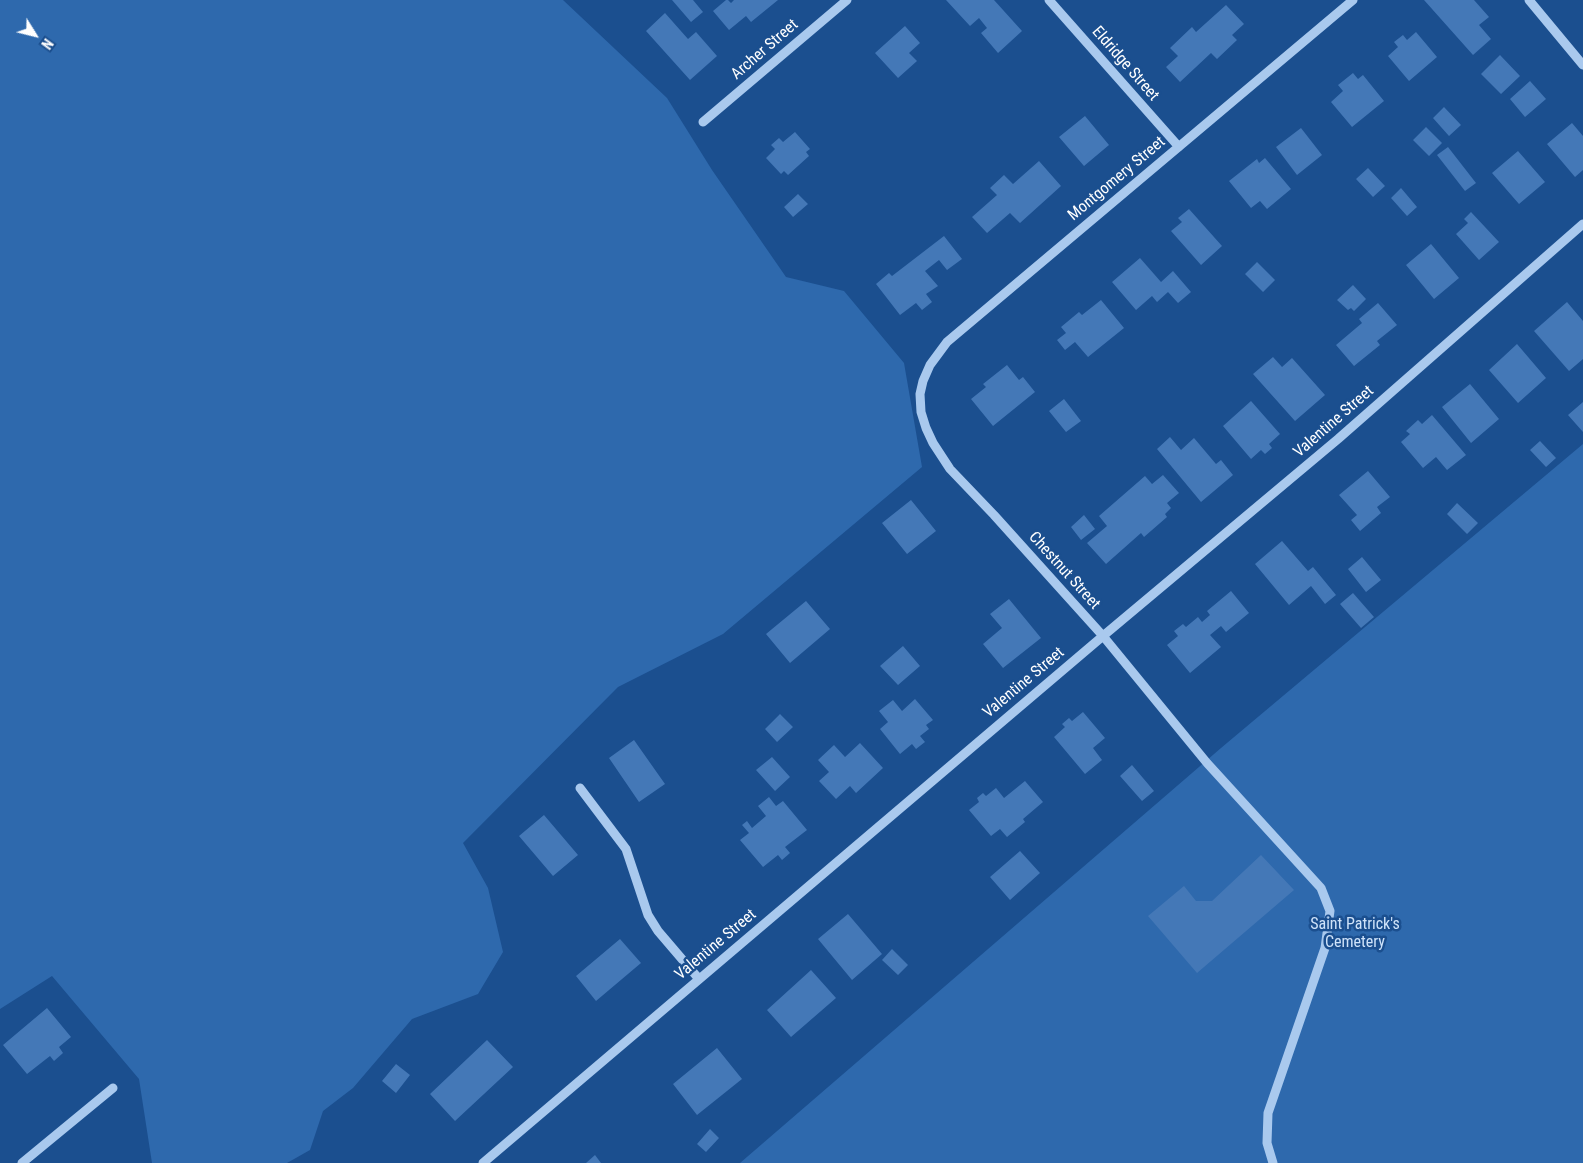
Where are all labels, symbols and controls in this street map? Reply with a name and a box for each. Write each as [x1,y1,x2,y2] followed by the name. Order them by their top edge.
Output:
[10,10,60,60] north arrow
[728,16,802,84] street label: Archer Street
[1087,23,1163,105] street label: Eldridge Street
[38,36,56,52] text: N
[1065,133,1169,225] street label: Montgomery Street
[1290,382,1378,462] street label: Valentine Street
[1024,528,1104,614] street label: Chestnut Street
[980,644,1068,722] street label: Valentine Street
[672,906,760,984] street label: Valentine Street
[1310,915,1400,953] park label: Saint Patrick's Cemetery

